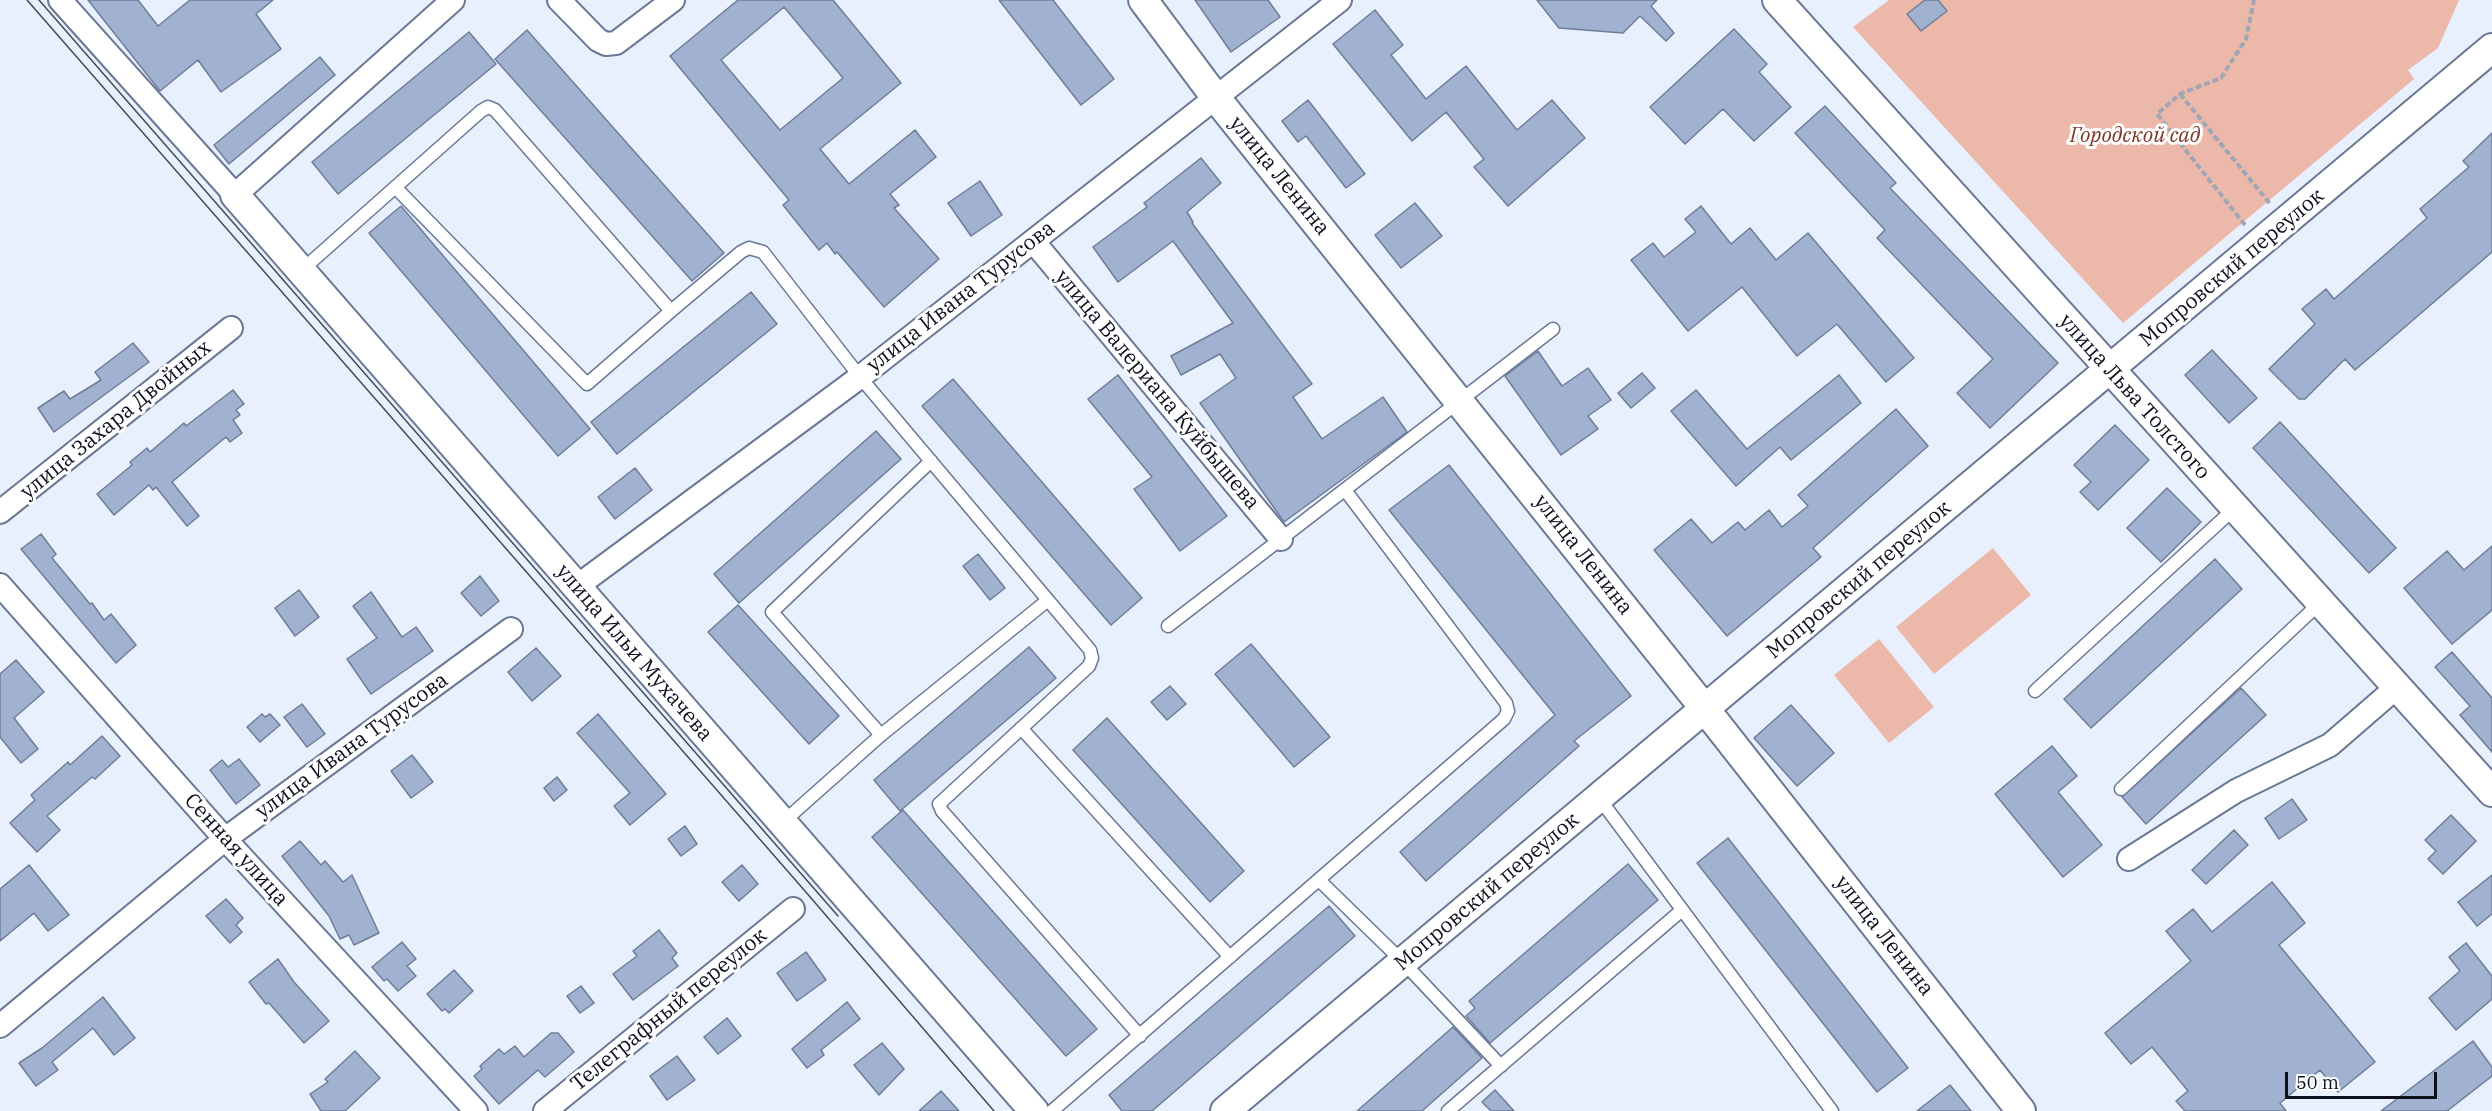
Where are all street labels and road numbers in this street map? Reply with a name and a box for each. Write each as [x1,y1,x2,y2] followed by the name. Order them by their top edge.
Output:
[1223,111,1335,241] street label: улица Ленина
[2135,184,2329,352] street label: Мопровский переулок
[862,216,1060,378] street label: улица Ивана Турусова
[1049,265,1265,515] street label: улица Валериана Куйбышева
[2053,309,2215,485] street label: улица Льва Толстого
[15,335,217,505] street label: улица Захара Двойных
[1528,490,1638,620] street label: улица Ленина
[1762,496,1956,664] street label: Мопровский переулок
[550,559,718,747] street label: улица Ильи Мухачева
[251,668,453,824] street label: улица Ивана Турусова
[179,788,293,912] street label: Сенная улица
[1390,808,1584,976] street label: Мопровский переулок
[1829,871,1939,1001] street label: улица Ленина
[566,923,772,1097] street label: Телеграфный переулок

